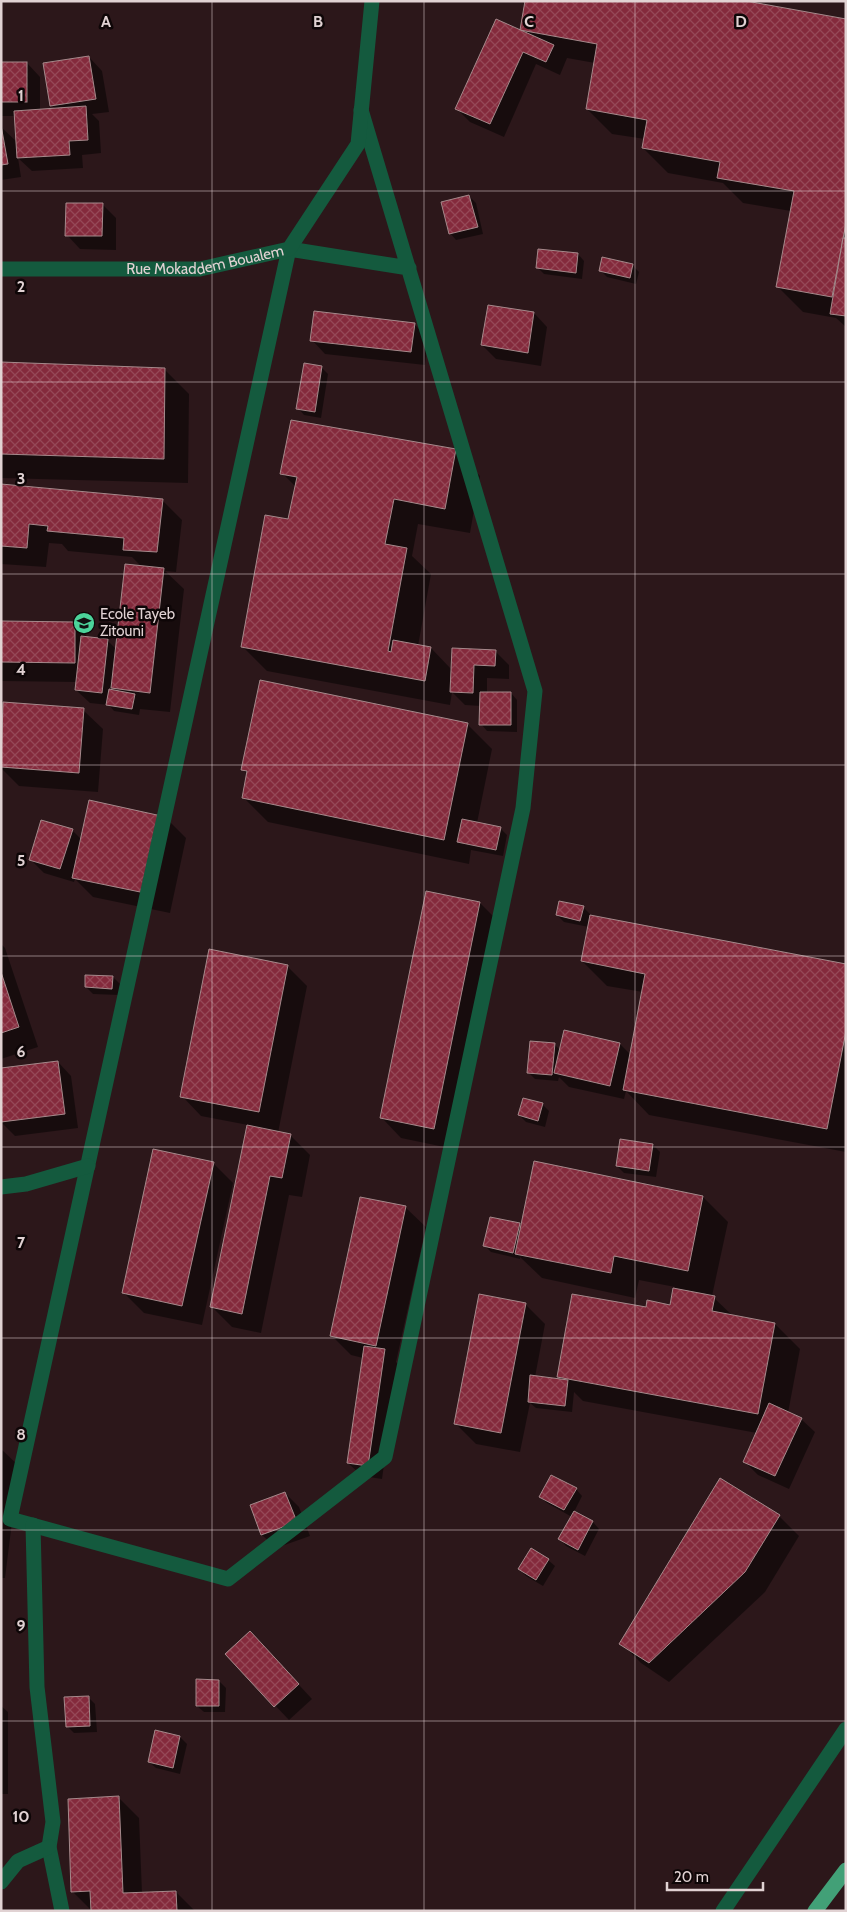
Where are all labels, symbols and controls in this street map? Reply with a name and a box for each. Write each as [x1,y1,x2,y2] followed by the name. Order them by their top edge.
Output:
[101,12,111,31] text: A
[313,12,323,31] text: B
[524,12,534,31] text: C
[735,12,747,31] text: D
[18,86,24,105] text: 1
[126,241,286,279] street label: Rue Mokaddem Boualem
[17,277,25,296] text: 2
[17,469,25,488] text: 3
[100,605,175,640] place label: Ecole Tayeb Zitouni
[72,611,96,635] school or university icon: Ecole Tayeb Zitouni
[16,660,26,679] text: 4
[17,851,25,870] text: 5
[17,1042,26,1061] text: 6
[17,1233,26,1252] text: 7
[16,1425,26,1444] text: 8
[17,1616,26,1635] text: 9
[12,1807,30,1826] text: 10
[667,1860,763,1892] scale bar
[674,1868,709,1886] text: 20 m

